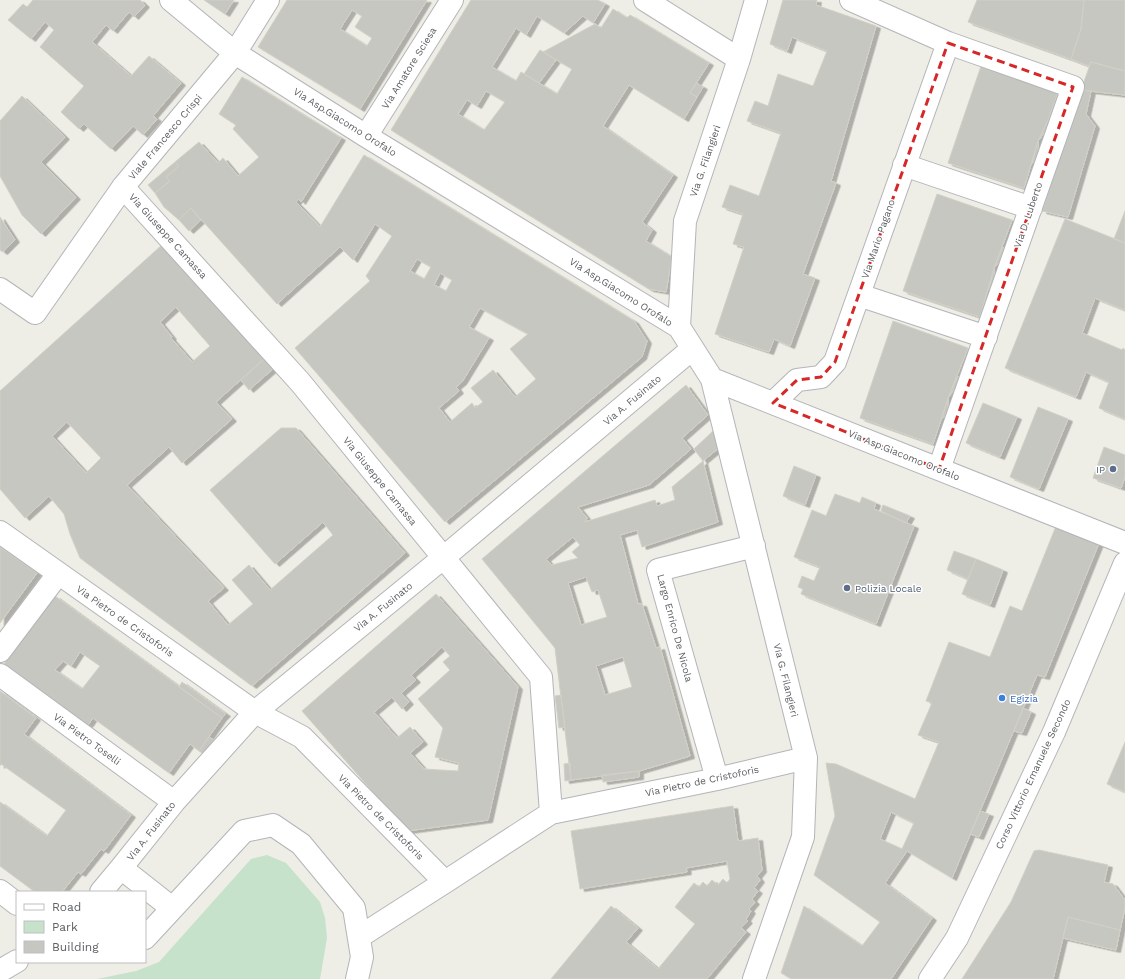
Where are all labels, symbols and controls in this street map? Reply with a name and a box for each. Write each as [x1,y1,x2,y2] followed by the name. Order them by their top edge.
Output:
[379,25,439,111] street label: Via Amatore Sciesa
[291,86,399,158] street label: Via Asp.Giacomo Orofalo
[126,92,204,182] street label: Viale Francesco Crispi
[688,124,722,198] street label: Via G. Filangieri
[1012,181,1044,249] street label: Via D. Luberto
[127,191,209,281] street label: Via Giuseppe Camassa
[859,198,897,280] street label: Via Mario Pagano
[567,256,675,328] street label: Via Asp.Giacomo Orofalo
[601,373,663,427] street label: Via A. Fusinato
[847,428,961,482] street label: Via Asp.Giacomo Orofalo
[341,435,419,528] street label: Via Giuseppe Camassa
[1096,464,1105,475] place label: IP
[1108,464,1118,474] marker: IP
[655,573,695,683] street label: Largo Enrico De Nicola
[352,580,414,634] street label: Via A. Fusinato
[74,583,176,659] street label: Via Pietro de Cristoforis
[842,583,852,593] marker: Polizia Locale
[855,583,922,594] place label: Polizia Locale
[772,642,800,718] street label: Via G. Filangieri
[997,693,1007,703] marker: Egizia
[1010,693,1038,704] place label: Egizia
[993,697,1073,851] street label: Corso Vittorio Emanuele Secondo
[51,711,123,767] street label: Via Pietro Toselli
[644,764,760,798] street label: Via Pietro de Cristoforis
[336,772,426,862] street label: Via Pietro de Cristoforis
[125,799,177,863] street label: Via A. Fusinato
[16,891,146,963] legend
[52,900,81,914] text: Road
[52,920,78,934] text: Park
[52,940,99,954] text: Building

